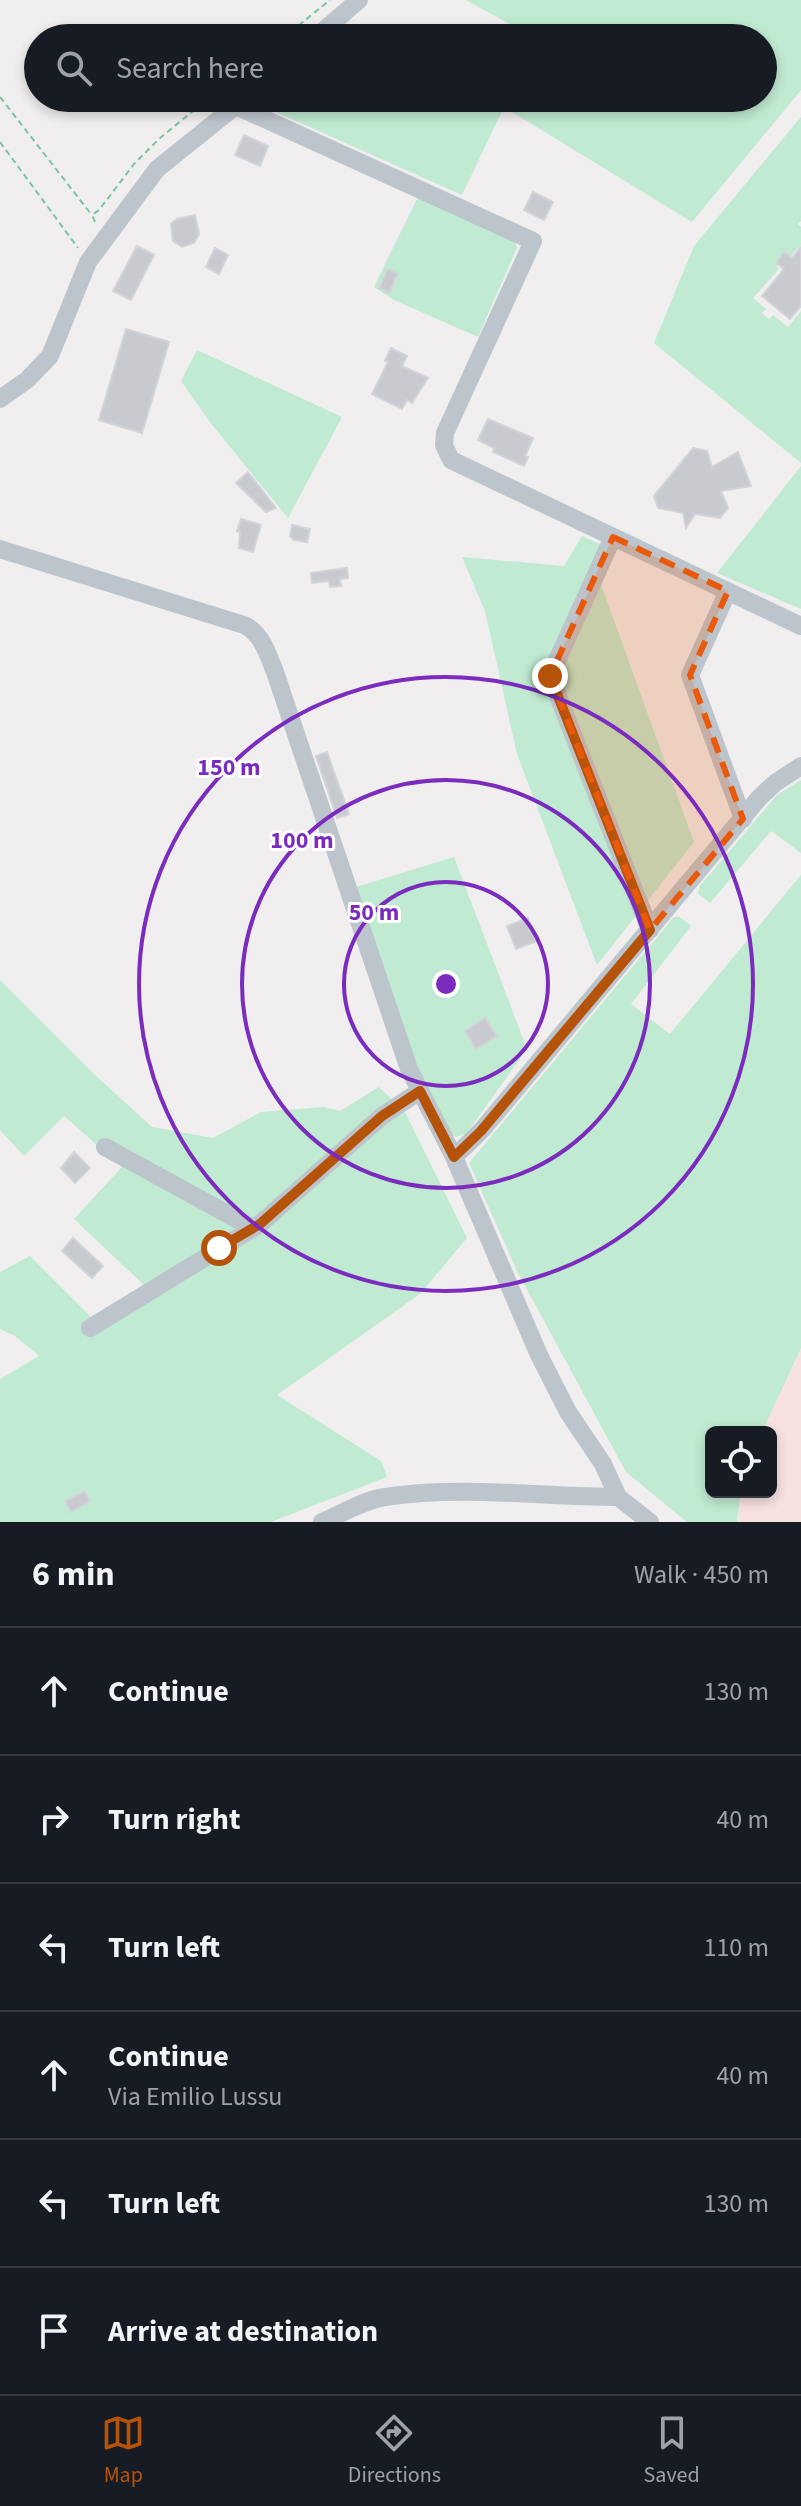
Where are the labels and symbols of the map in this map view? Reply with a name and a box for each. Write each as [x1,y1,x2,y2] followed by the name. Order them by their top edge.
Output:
[532,658,568,694] route end
[197,750,261,785] text: 150 m
[270,823,334,858] text: 100 m
[349,895,399,930] text: 50 m
[432,970,460,998] centre of rings
[201,1230,237,1266] route start

